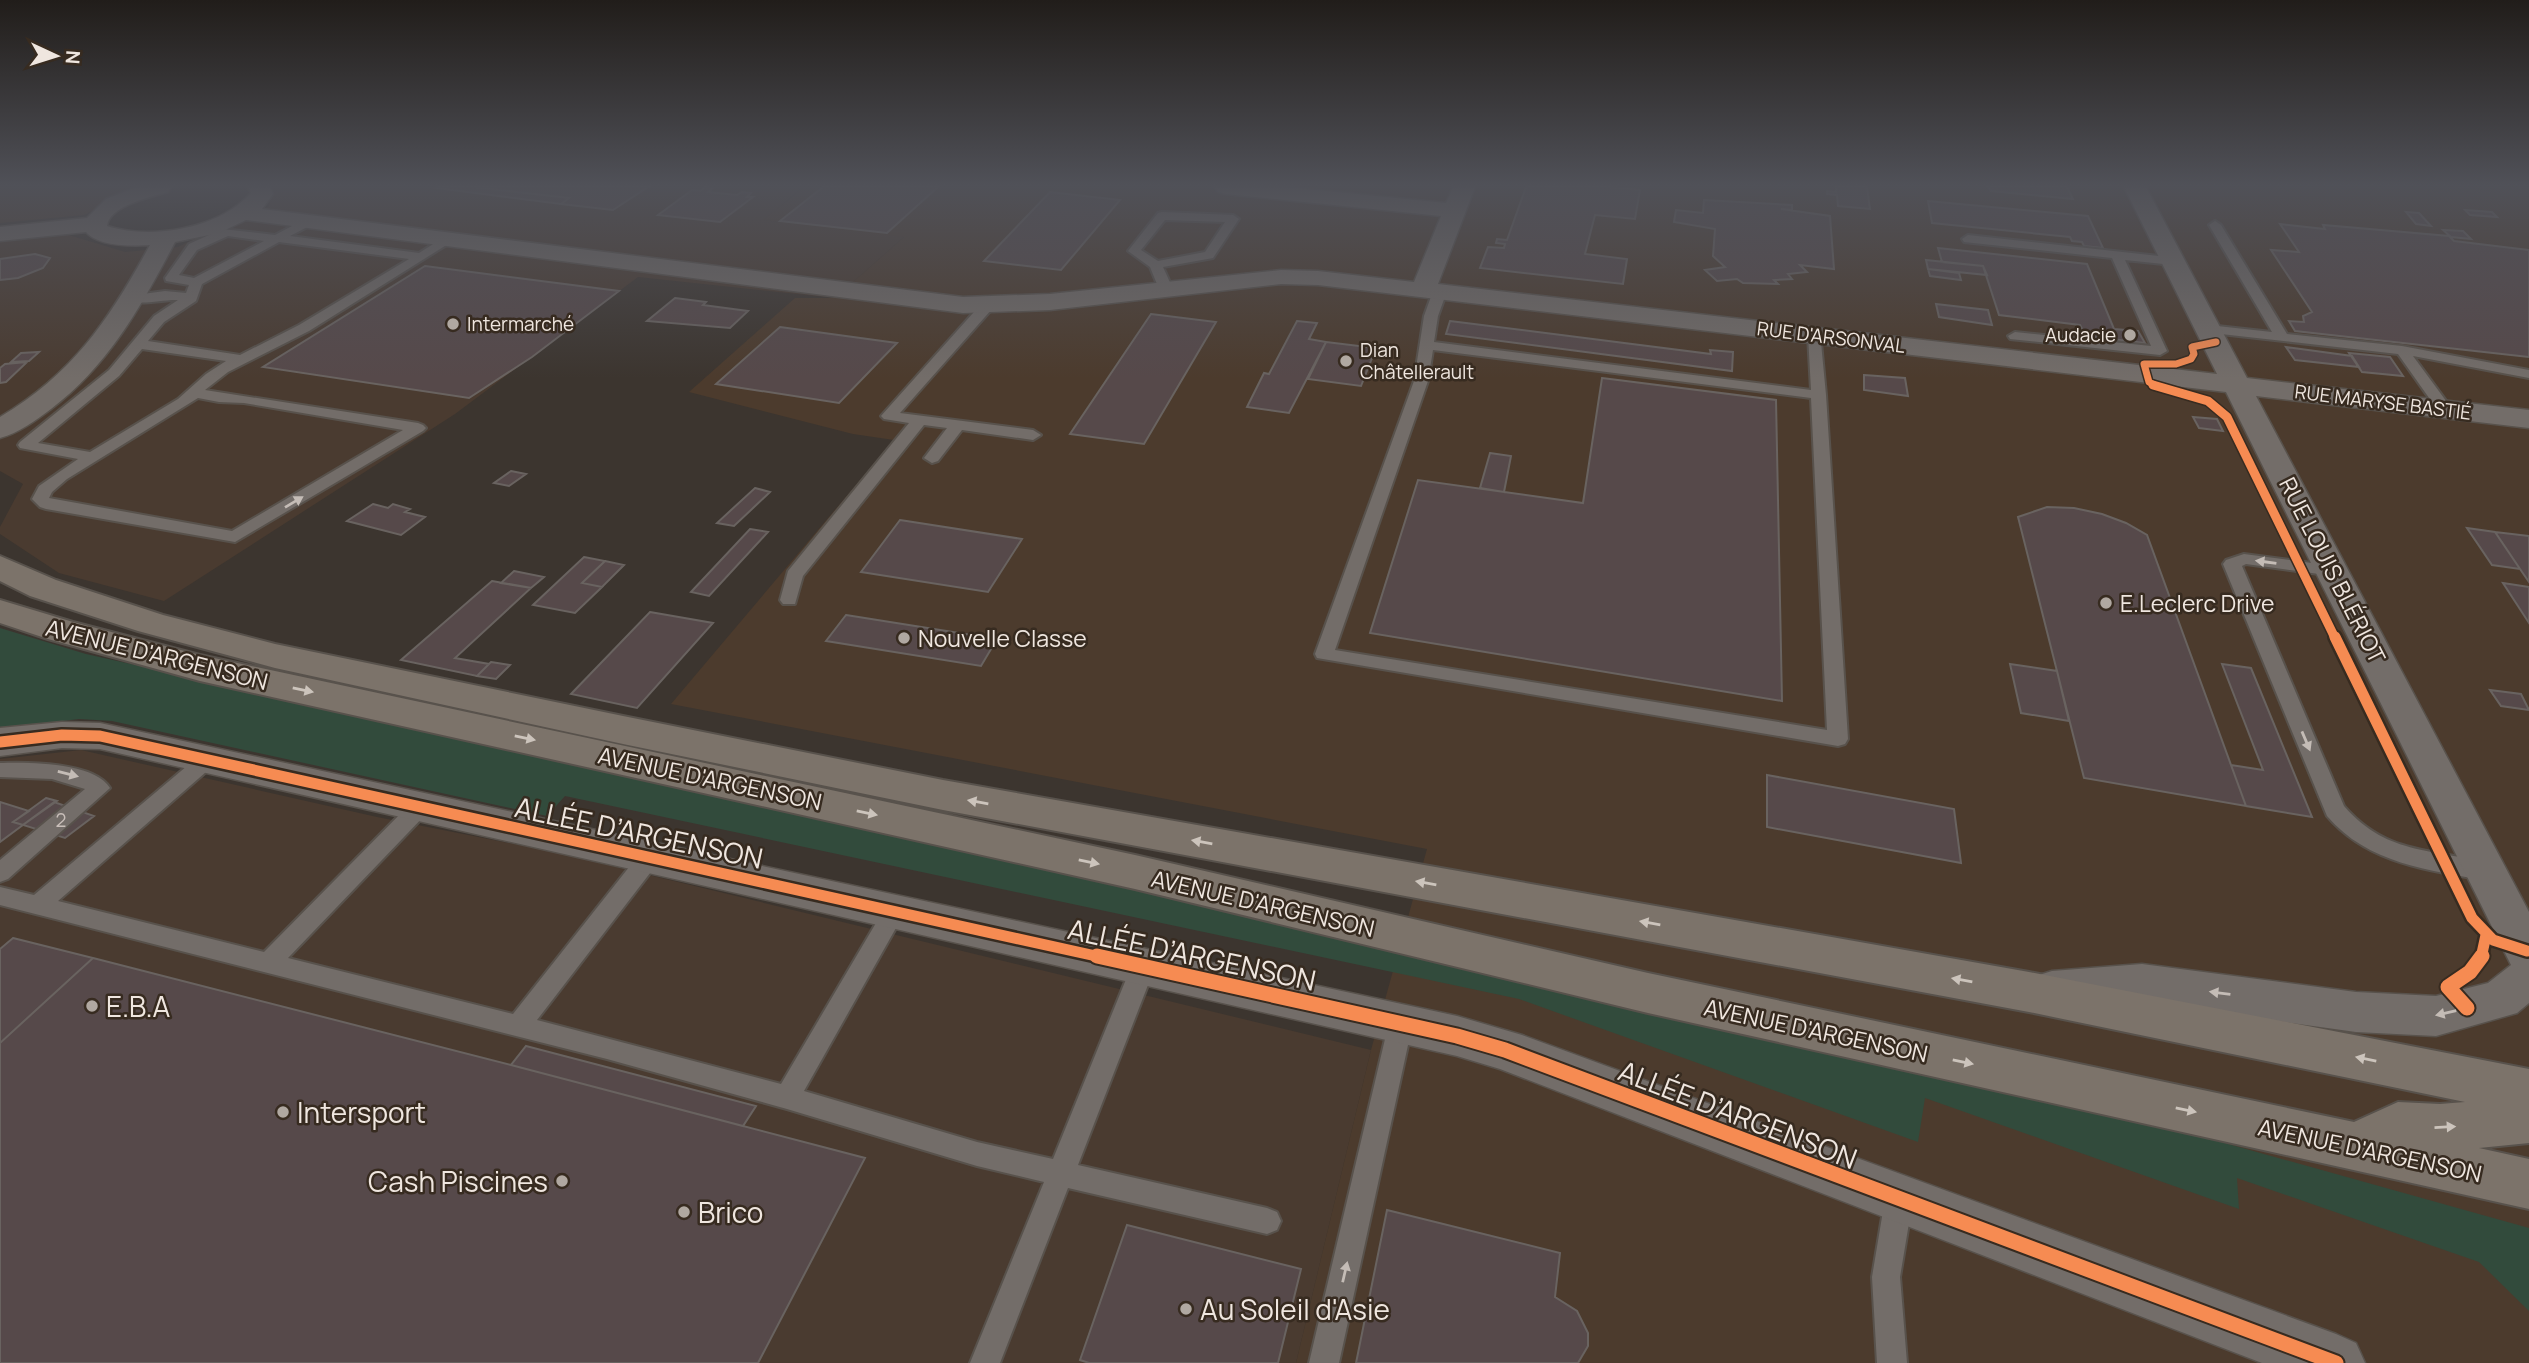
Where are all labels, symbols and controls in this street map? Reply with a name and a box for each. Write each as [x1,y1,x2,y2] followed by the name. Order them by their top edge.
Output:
[21,21,91,91] north arrow
[60,49,86,65] text: N
[467,311,574,337] place label: Intermarché
[1756,315,1907,359] street label: RUE D'ARSONVAL
[445,316,461,332] marker: Intermarché
[2045,322,2116,348] place label: Audacie
[2122,327,2138,343] marker: Audacie
[1360,337,1474,385] place label: Dian Châtellerault
[1338,353,1354,369] marker: Dian Châtellerault
[2293,378,2473,426] street label: RUE MARYSE BASTIÉ
[2272,471,2394,669] street label: RUE LOUIS BLÉRIOT
[285,496,304,509] one-way arrow
[2255,556,2277,567] one-way arrow
[2120,587,2275,619] place label: E.Leclerc Drive
[2098,595,2114,611] marker: E.Leclerc Drive
[43,611,271,697] street label: AVENUE D'ARGENSON
[918,622,1087,654] place label: Nouvelle Classe
[896,630,912,646] marker: Nouvelle Classe
[292,684,314,695] one-way arrow
[2300,731,2311,752] one-way arrow
[514,732,536,743] one-way arrow
[595,739,825,817] street label: AVENUE D'ARGENSON
[57,769,79,780] one-way arrow
[512,787,766,877] street label: ALLÉE D’ARGENSON
[967,796,989,807] one-way arrow
[56,807,66,833] house number: 2
[856,808,878,819] one-way arrow
[1191,836,1213,847] one-way arrow
[1078,857,1100,868] one-way arrow
[1148,862,1378,944] street label: AVENUE D'ARGENSON
[1415,877,1437,888] one-way arrow
[1065,909,1319,999] street label: ALLÉE D’ARGENSON
[1639,918,1661,929] one-way arrow
[1951,974,1973,985] one-way arrow
[106,987,170,1025] place label: E.B.A
[2209,987,2231,998] one-way arrow
[1701,991,1931,1069] street label: AVENUE D'ARGENSON
[84,998,100,1014] marker: E.B.A
[2435,1008,2457,1019] one-way arrow
[1613,1051,1863,1177] street label: ALLÉE D’ARGENSON
[2355,1054,2377,1065] one-way arrow
[1953,1056,1975,1067] one-way arrow
[297,1093,426,1131] place label: Intersport
[275,1104,291,1120] marker: Intersport
[2175,1105,2197,1116] one-way arrow
[2255,1111,2485,1189] street label: AVENUE D'ARGENSON
[2434,1122,2456,1133] one-way arrow
[368,1162,548,1200] place label: Cash Piscines
[554,1173,570,1189] marker: Cash Piscines
[698,1193,763,1231] place label: Brico
[676,1204,692,1220] marker: Brico
[1339,1261,1350,1283] one-way arrow
[1200,1290,1390,1328] place label: Au Soleil d'Asie
[1178,1301,1194,1317] marker: Au Soleil d'Asie

